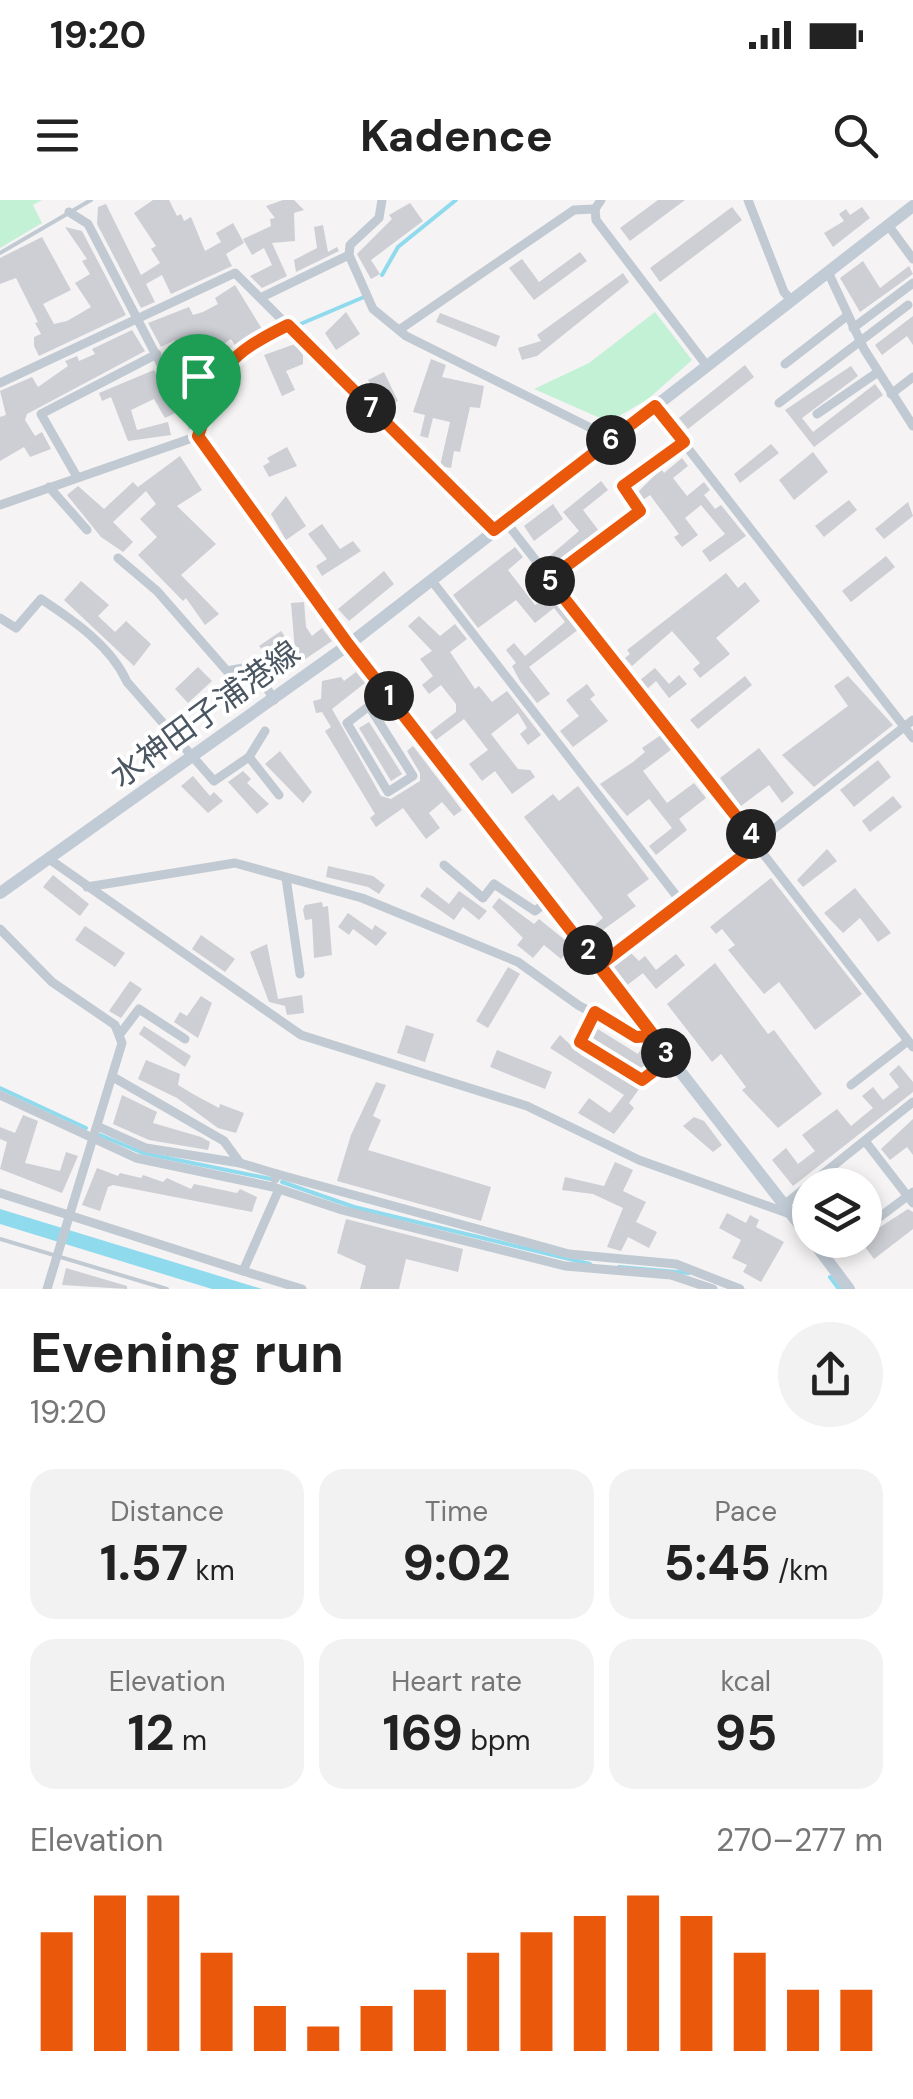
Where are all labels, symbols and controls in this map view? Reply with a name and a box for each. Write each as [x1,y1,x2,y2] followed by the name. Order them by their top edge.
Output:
[50,10,146,60] text: 19:20
[360,106,553,165] text: Kadence
[30,108,85,163] icon: menu
[828,108,883,163] icon: search
[156,334,241,437] pin
[171,349,226,404] icon: arrive
[346,383,396,433] pin: 7
[363,389,379,426] text: 7
[586,415,636,465] pin: 6
[602,421,620,458] text: 6
[525,556,575,606] pin: 5
[541,562,559,599] text: 5
[102,631,308,797] street label: 水神田子浦港線
[364,671,414,721] pin: 1
[384,677,394,714] text: 1
[726,809,776,859] pin: 4
[742,815,760,852] text: 4
[563,925,613,975] pin: 2
[580,931,596,968] text: 2
[641,1028,691,1078] pin: 3
[658,1034,674,1071] text: 3
[792,1168,882,1258] map controls
[792,1168,882,1258] button: layers
[30,1317,344,1389] text: Evening run
[778,1322,883,1427] button: share
[30,1391,107,1433] text: 19:20
[110,1493,224,1530] text: Distance
[425,1493,488,1530] text: Time
[714,1493,777,1530] text: Pace
[100,1530,188,1596] text: 1.57
[402,1530,511,1596] text: 9:02
[663,1530,771,1596] text: 5:45
[188,1552,235,1589] text: km
[771,1552,828,1589] text: /km
[109,1663,226,1700] text: Elevation
[391,1663,522,1700] text: Heart rate
[721,1663,771,1700] text: kcal
[127,1700,174,1766] text: 12
[382,1700,463,1766] text: 169
[714,1700,777,1766] text: 95
[174,1722,207,1759] text: m
[463,1722,531,1759] text: bpm
[30,1819,163,1861] text: Elevation
[716,1819,883,1861] text: 270–277 m

